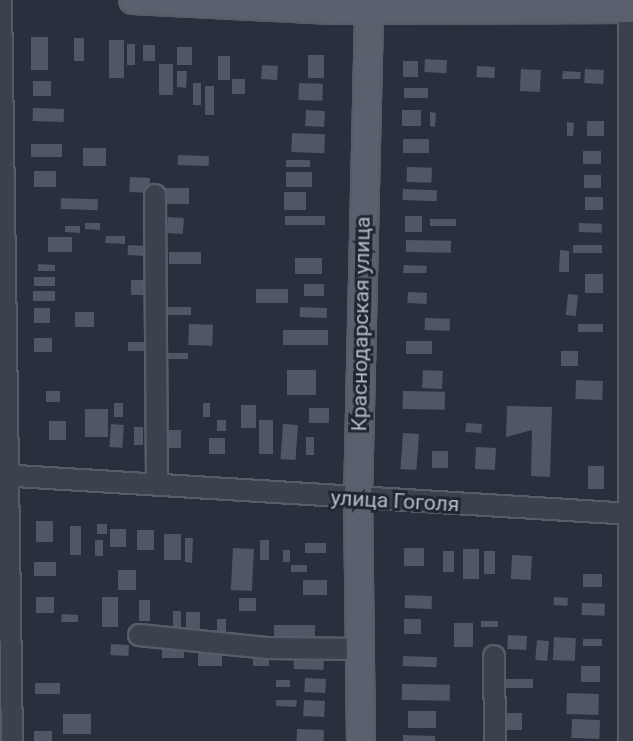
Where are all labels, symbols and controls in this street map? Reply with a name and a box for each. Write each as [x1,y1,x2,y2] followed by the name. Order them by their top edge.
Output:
[347,216,375,432] street label: Краснодарская улица
[330,485,460,517] street label: улица Гоголя

